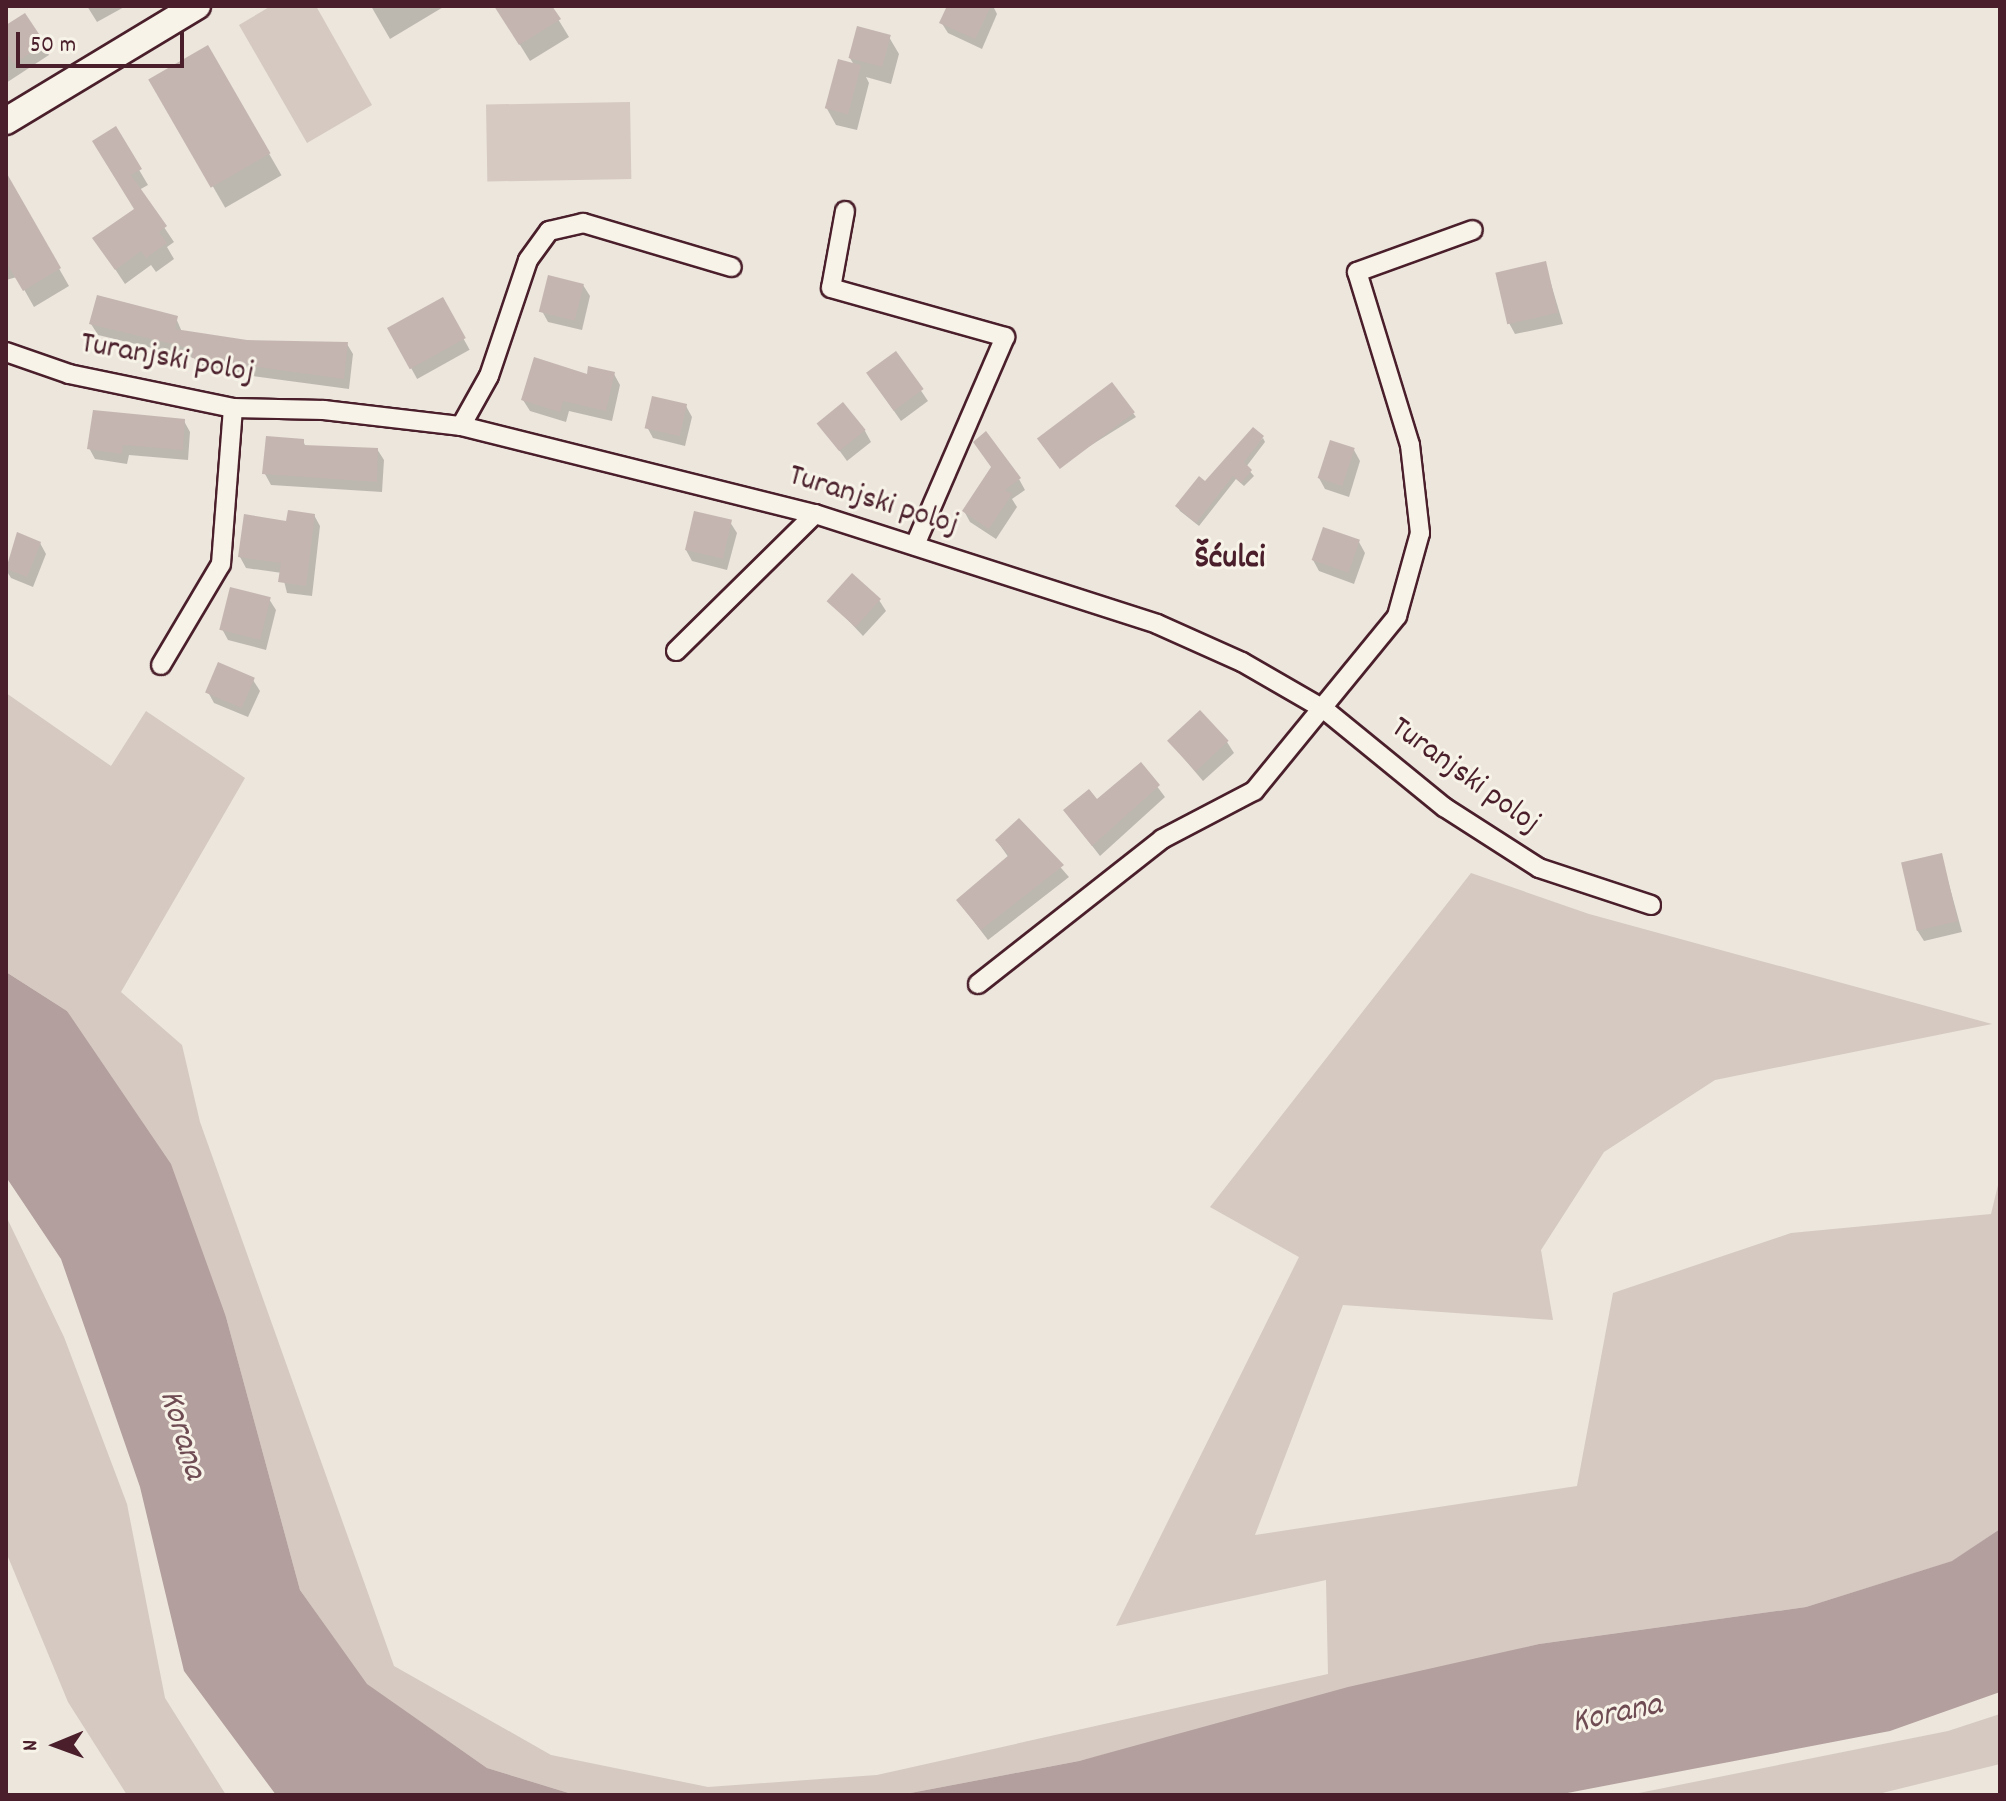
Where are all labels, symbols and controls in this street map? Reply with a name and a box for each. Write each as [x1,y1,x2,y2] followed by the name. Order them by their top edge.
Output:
[20,16,188,66] scale bar
[30,29,76,63] text: 50 m
[77,326,257,394] street label: Turanjski poloj
[783,458,963,546] street label: Turanjski poloj
[1195,540,1265,580] district label: Šćulci
[1382,710,1546,844] street label: Turanjski poloj
[148,1385,214,1485] water label: Korana
[1568,1686,1666,1744] water label: Korana
[16,1705,96,1785] north arrow
[16,1740,47,1751] text: N

